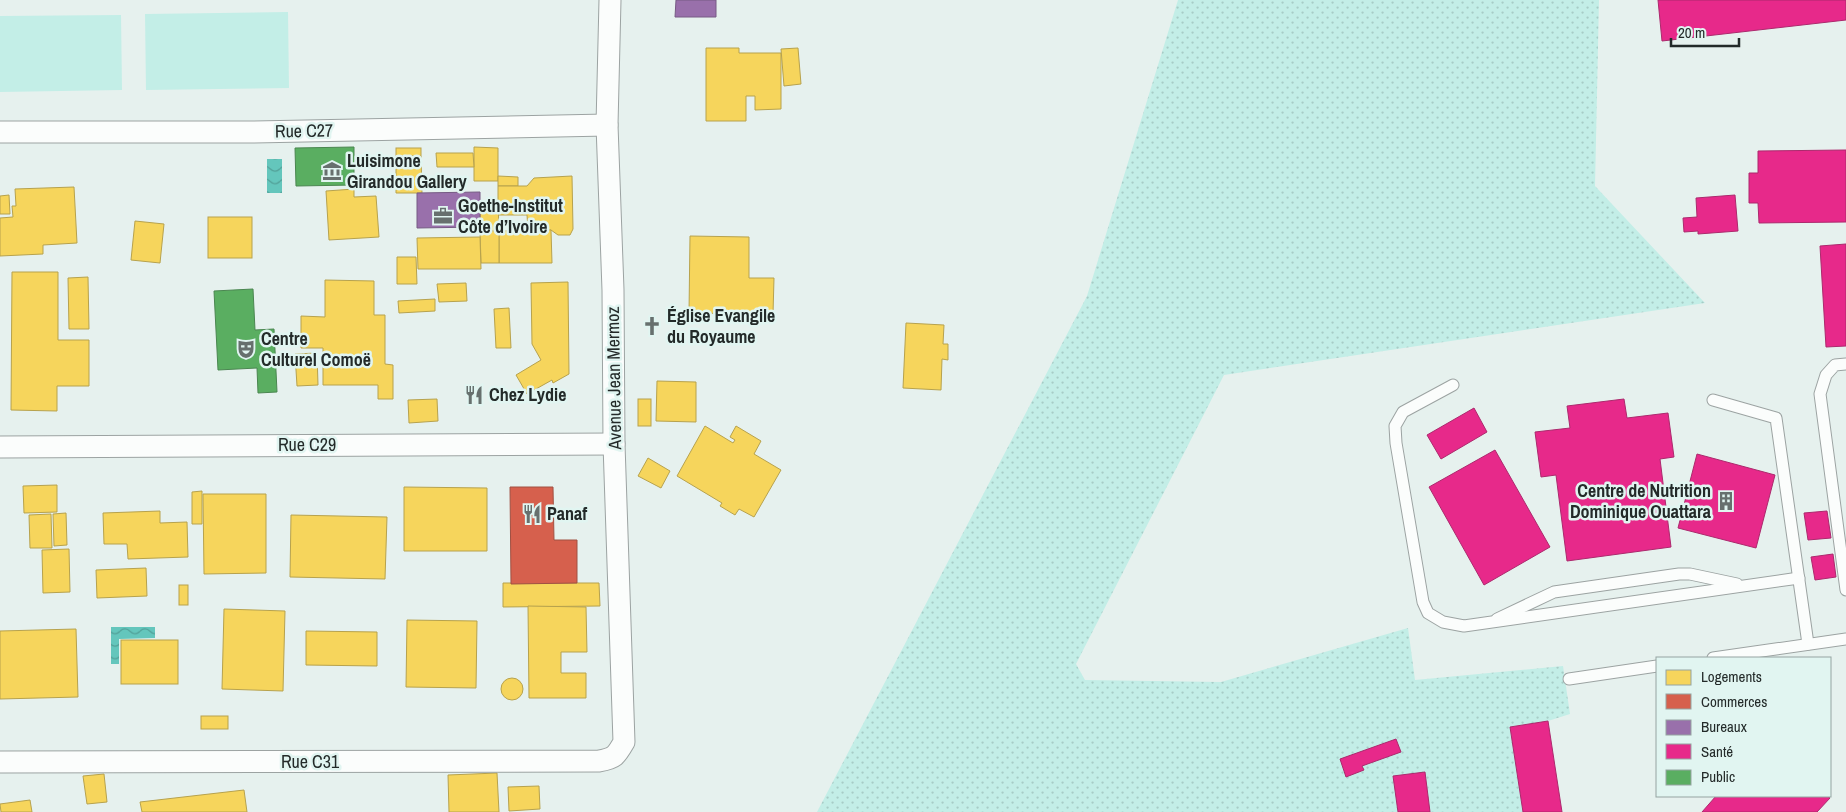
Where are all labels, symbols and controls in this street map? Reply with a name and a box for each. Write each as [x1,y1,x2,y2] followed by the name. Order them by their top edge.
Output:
[1671,15,1738,47] scale bar
[1678,22,1705,43] text: 20 m
[275,117,333,144] street label: Rue C27
[347,148,468,194] place label: Luisimone Girandou Gallery
[321,160,343,182] museum icon: Luisimone Girandou Gallery
[458,193,563,239] place label: Goethe-Institut Côte d’Ivoire
[432,205,454,227] office icon: Goethe-Institut Côte d’Ivoire
[667,303,775,349] place label: Église Evangile du Royaume
[600,306,627,451] street label: Avenue Jean Mermoz
[641,315,663,337] church icon: Église Evangile du Royaume
[261,326,371,372] place label: Centre Culturel Comoë
[235,338,257,360] theatre icon: Centre Culturel Comoë
[489,382,566,407] place label: Chez Lydie
[463,384,485,406] restaurant icon: Chez Lydie
[278,432,336,457] street label: Rue C29
[1570,478,1712,524] place label: Centre de Nutrition Dominique Ouattara
[1715,490,1737,512] building icon: Centre de Nutrition Dominique Ouattara
[547,501,587,526] place label: Panaf
[521,503,543,525] restaurant icon: Panaf
[1656,657,1831,797] legend
[1701,666,1762,687] text: Logements
[1701,691,1767,712] text: Commerces
[1701,716,1748,737] text: Bureaux
[1701,741,1733,762] text: Santé
[281,749,340,774] street label: Rue C31
[1701,766,1735,787] text: Public

